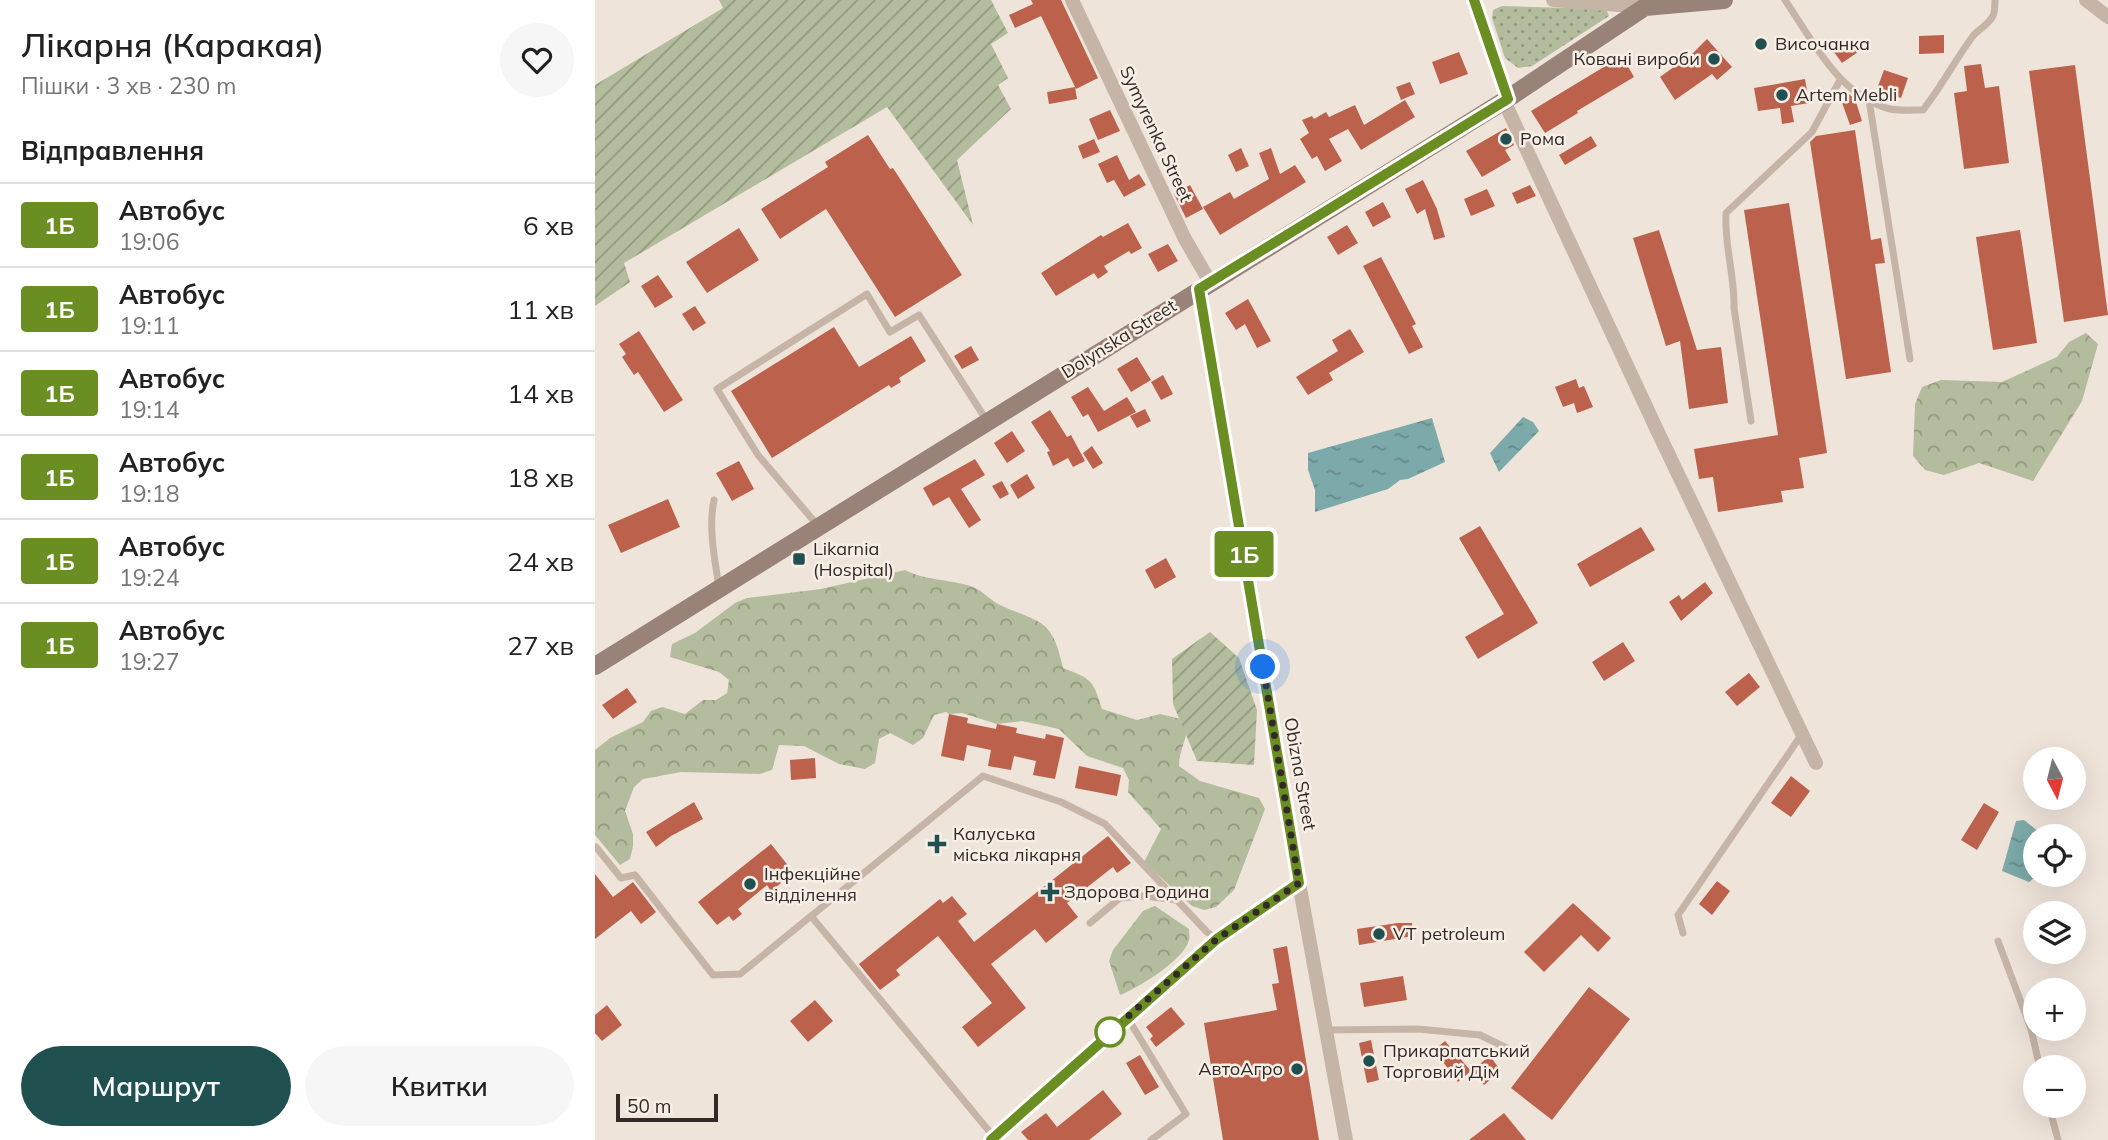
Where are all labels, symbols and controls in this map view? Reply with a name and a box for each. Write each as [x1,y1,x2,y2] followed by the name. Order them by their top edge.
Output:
[500,23,574,97] button: heart
[21,24,324,65] text: Лікарня (Каракая)
[1775,32,1870,55] place label: Височанка
[1753,36,1769,52] marker: Височанка
[1574,47,1700,70] place label: Ковані вироби
[1706,51,1722,67] marker: Ковані вироби
[1115,62,1198,205] street label: Symyrenka Street
[21,71,237,100] text: Пішки · 3 хв · 230 m
[1796,83,1897,106] place label: Artem Mebli
[1774,87,1790,103] marker: Artem Mebli
[1520,127,1565,150] place label: Рома
[1498,131,1514,147] marker: Рома
[21,134,204,167] text: Відправлення
[119,194,225,227] text: Автобус
[523,209,574,242] text: 6 хв
[44,210,75,240] text: 1Б
[119,227,179,256] text: 19:06
[119,278,225,311] text: Автобус
[507,293,574,326] text: 11 хв
[44,294,75,324] text: 1Б
[1057,294,1181,383] street label: Dolynska Street
[119,311,179,340] text: 19:11
[119,362,225,395] text: Автобус
[507,377,574,410] text: 14 хв
[44,378,75,408] text: 1Б
[119,395,179,424] text: 19:14
[119,446,225,479] text: Автобус
[507,461,574,494] text: 18 хв
[44,462,75,492] text: 1Б
[119,479,179,508] text: 19:18
[119,530,225,563] text: Автобус
[1213,531,1275,577] line badge: 1Б
[813,537,894,581] place label: Likarnia (Hospital)
[1229,539,1259,569] text: 1Б
[507,545,574,578] text: 24 хв
[44,546,75,576] text: 1Б
[791,551,807,567] marker: Likarnia (Hospital)
[119,563,179,592] text: 19:24
[119,614,225,647] text: Автобус
[507,629,574,662] text: 27 хв
[44,630,75,660] text: 1Б
[119,647,179,676] text: 19:27
[1245,649,1280,684] your location
[1279,716,1322,832] street label: Obizna Street
[2023,747,2086,810] north arrow
[2023,747,2086,1118] map controls
[953,822,1081,866] place label: Калуська міська лікарня
[2023,824,2086,887] button: locate
[927,834,947,854] marker: Калуська міська лікарня
[764,862,861,906] place label: Інфекційне відділення
[742,876,758,892] marker: Інфекційне відділення
[1064,880,1210,903] place label: Здорова Родина
[1042,884,1058,900] marker: Здорова Родина
[2023,901,2086,964] button: layers
[1393,922,1505,945] place label: VT petroleum
[1371,926,1387,942] marker: VT petroleum
[2023,978,2086,1041] button: +
[1095,1017,1125,1047] unlabelled marker
[1383,1039,1530,1083] place label: Прикарпатський Торговий Дім
[21,1046,291,1126] button: Маршрут
[305,1046,574,1126] button: Квитки
[1361,1053,1377,1069] marker: Прикарпатський Торговий Дім
[2023,1055,2086,1118] button: −
[1198,1057,1283,1080] place label: АвтоАгро
[1289,1061,1305,1077] marker: АвтоАгро
[616,1091,717,1123] scale bar
[627,1094,671,1118] text: 50 m

